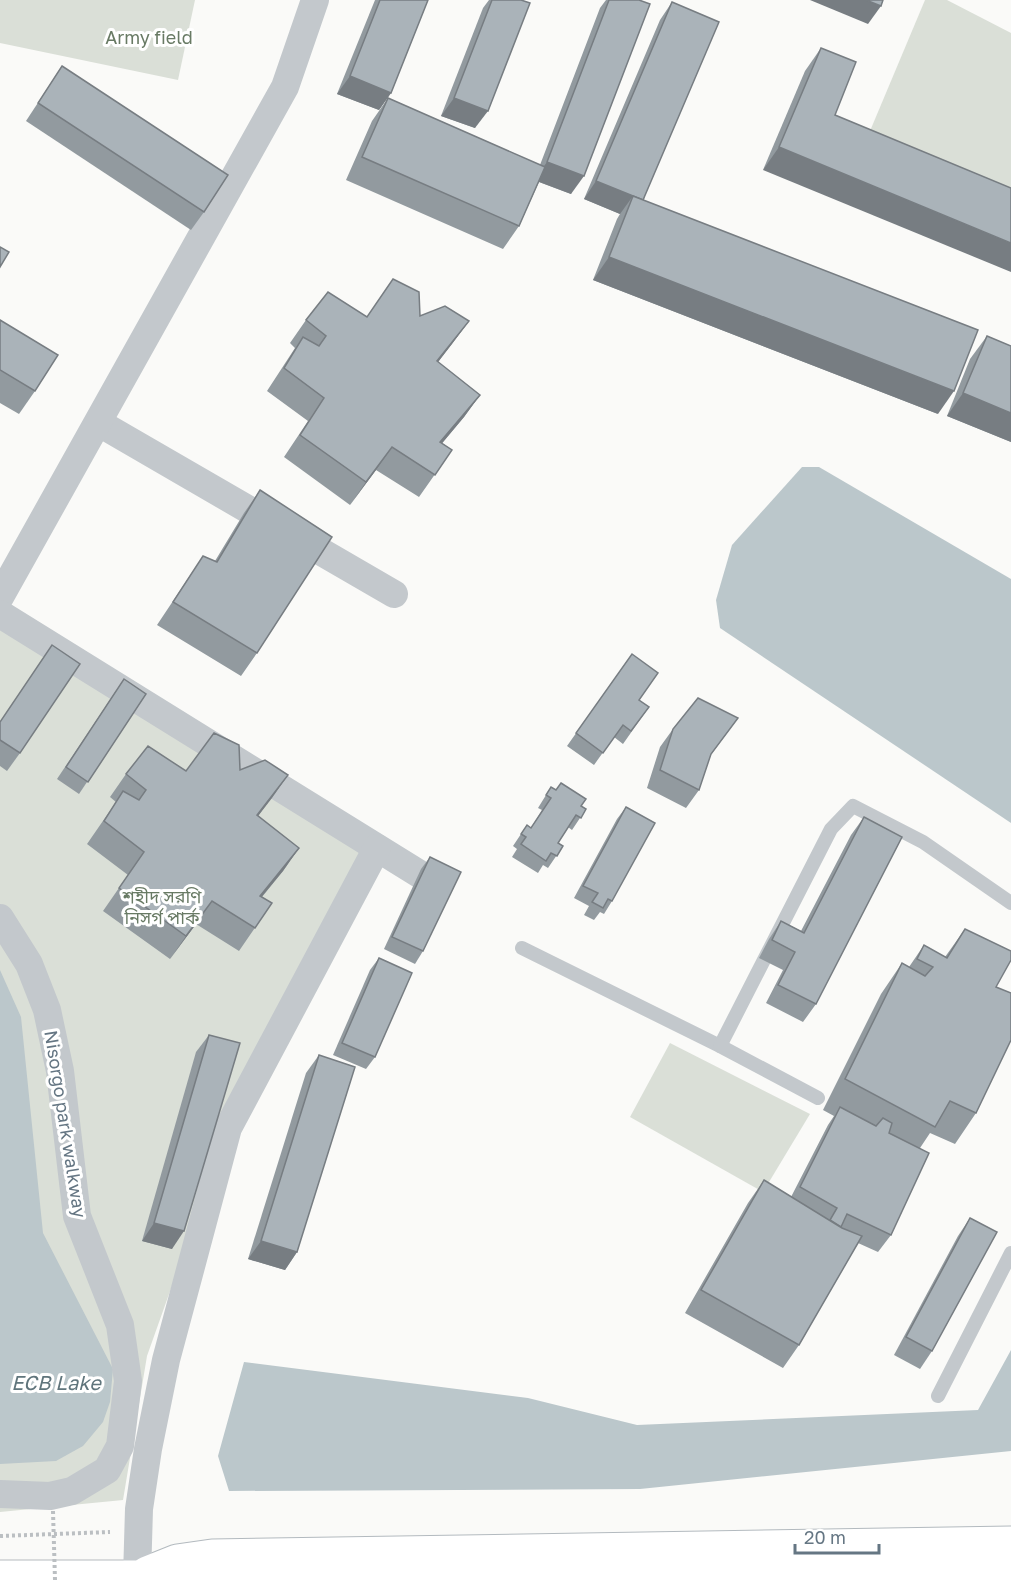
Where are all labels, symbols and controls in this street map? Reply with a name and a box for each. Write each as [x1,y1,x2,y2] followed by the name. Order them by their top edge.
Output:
[105,26,193,48] park label: Army field
[121,885,202,928] park label: শহীদ সরণি নিসর্গ পার্ক
[40,1029,92,1219] street label: Nisorgo park walkway
[11,1370,102,1394] water label: ECB Lake
[795,1517,879,1555] scale bar
[804,1526,846,1548] text: 20 m

